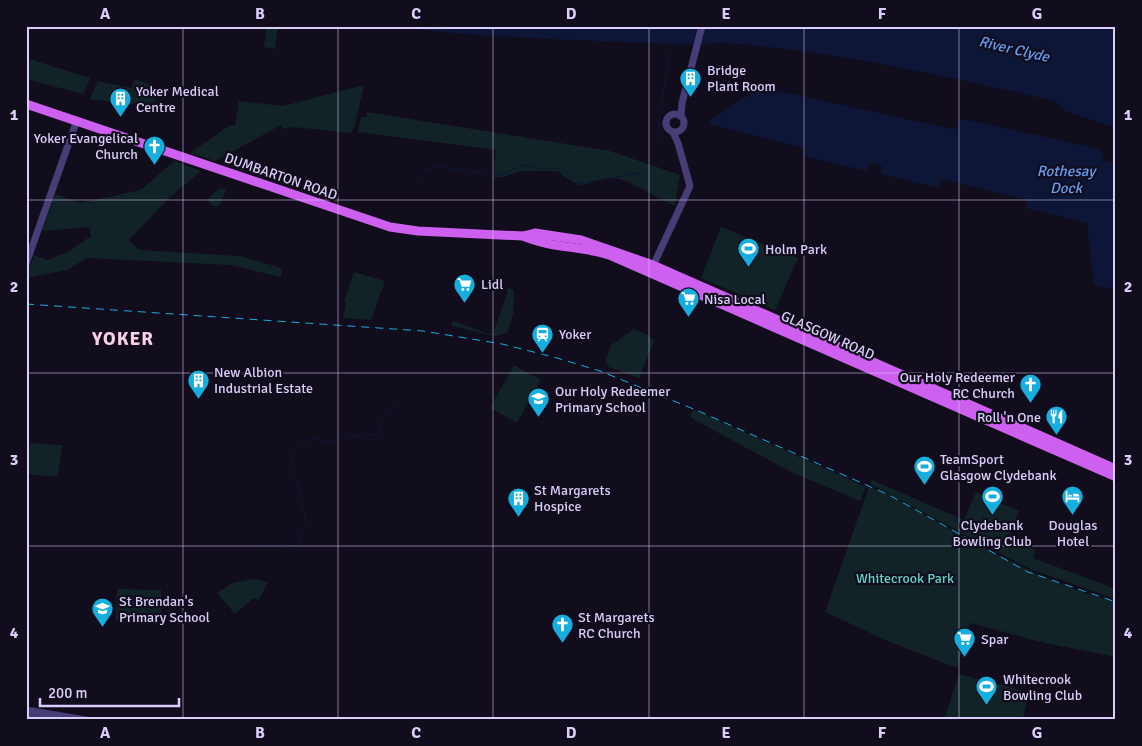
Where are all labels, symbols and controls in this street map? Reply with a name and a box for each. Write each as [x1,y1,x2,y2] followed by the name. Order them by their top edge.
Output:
[100,4,111,24] text: A
[255,4,265,24] text: B
[411,4,421,24] text: C
[566,4,577,24] text: D
[721,4,731,24] text: E
[878,4,887,24] text: F
[1032,4,1042,24] text: G
[977,32,1052,66] water label: River Clyde
[707,62,776,95] place label: Bridge Plant Room
[679,66,703,97] building icon: Bridge Plant Room
[136,83,219,116] place label: Yoker Medical Centre
[108,87,132,118] building icon: Yoker Medical Centre
[10,105,19,125] text: 1
[1124,105,1133,125] text: 1
[34,130,138,163] place label: Yoker Evangelical Church
[142,134,166,165] church icon: Yoker Evangelical Church
[222,149,339,204] street label: DUMBARTON ROAD
[1037,162,1097,197] water label: Rothesay Dock
[737,237,761,268] sports icon: Holm Park
[765,241,827,258] place label: Holm Park
[453,272,477,303] supermarket icon: Lidl
[481,276,503,293] place label: Lidl
[10,277,18,297] text: 2
[1124,277,1132,297] text: 2
[676,287,700,318] supermarket icon: Nisa Local
[704,291,766,308] place label: Nisa Local
[778,307,877,364] street label: GLASGOW ROAD
[531,322,555,353] station icon: Yoker
[559,326,592,343] place label: Yoker
[91,327,154,351] district label: YOKER
[214,364,313,397] place label: New Albion Industrial Estate
[186,368,210,399] building icon: New Albion Industrial Estate
[900,369,1016,402] place label: Our Holy Redeemer RC Church
[1019,373,1043,404] church icon: Our Holy Redeemer RC Church
[555,383,671,416] place label: Our Holy Redeemer Primary School
[527,387,551,418] school or university icon: Our Holy Redeemer Primary School
[1045,405,1069,436] restaurant icon: Roll 'n One
[977,409,1041,426] place label: Roll 'n One
[10,450,18,470] text: 3
[1124,450,1132,470] text: 3
[940,451,1057,484] place label: TeamSport Glasgow Clydebank
[912,455,936,486] sports icon: TeamSport Glasgow Clydebank
[534,482,611,515] place label: St Margarets Hospice
[980,485,1004,516] sports icon: Clydebank Bowling Club
[1061,485,1085,516] hotel icon: Douglas Hotel
[506,486,530,517] building icon: St Margarets Hospice
[952,517,1032,550] place label: Clydebank Bowling Club
[1049,517,1097,550] place label: Douglas Hotel
[856,570,954,587] park label: Whitecrook Park
[119,593,210,626] place label: St Brendan's Primary School
[91,597,115,628] school or university icon: St Brendan's Primary School
[578,609,655,642] place label: St Margarets RC Church
[550,613,574,644] church icon: St Margarets RC Church
[10,623,19,643] text: 4
[1124,623,1133,643] text: 4
[953,627,977,658] supermarket icon: Spar
[981,631,1009,648] place label: Spar
[1003,671,1082,704] place label: Whitecrook Bowling Club
[975,675,999,706] sports icon: Whitecrook Bowling Club
[40,676,179,708] scale bar
[48,684,88,702] text: 200 m
[100,723,111,743] text: A
[255,723,265,743] text: B
[411,723,421,743] text: C
[566,723,577,743] text: D
[721,723,731,743] text: E
[878,723,887,743] text: F
[1032,723,1042,743] text: G

